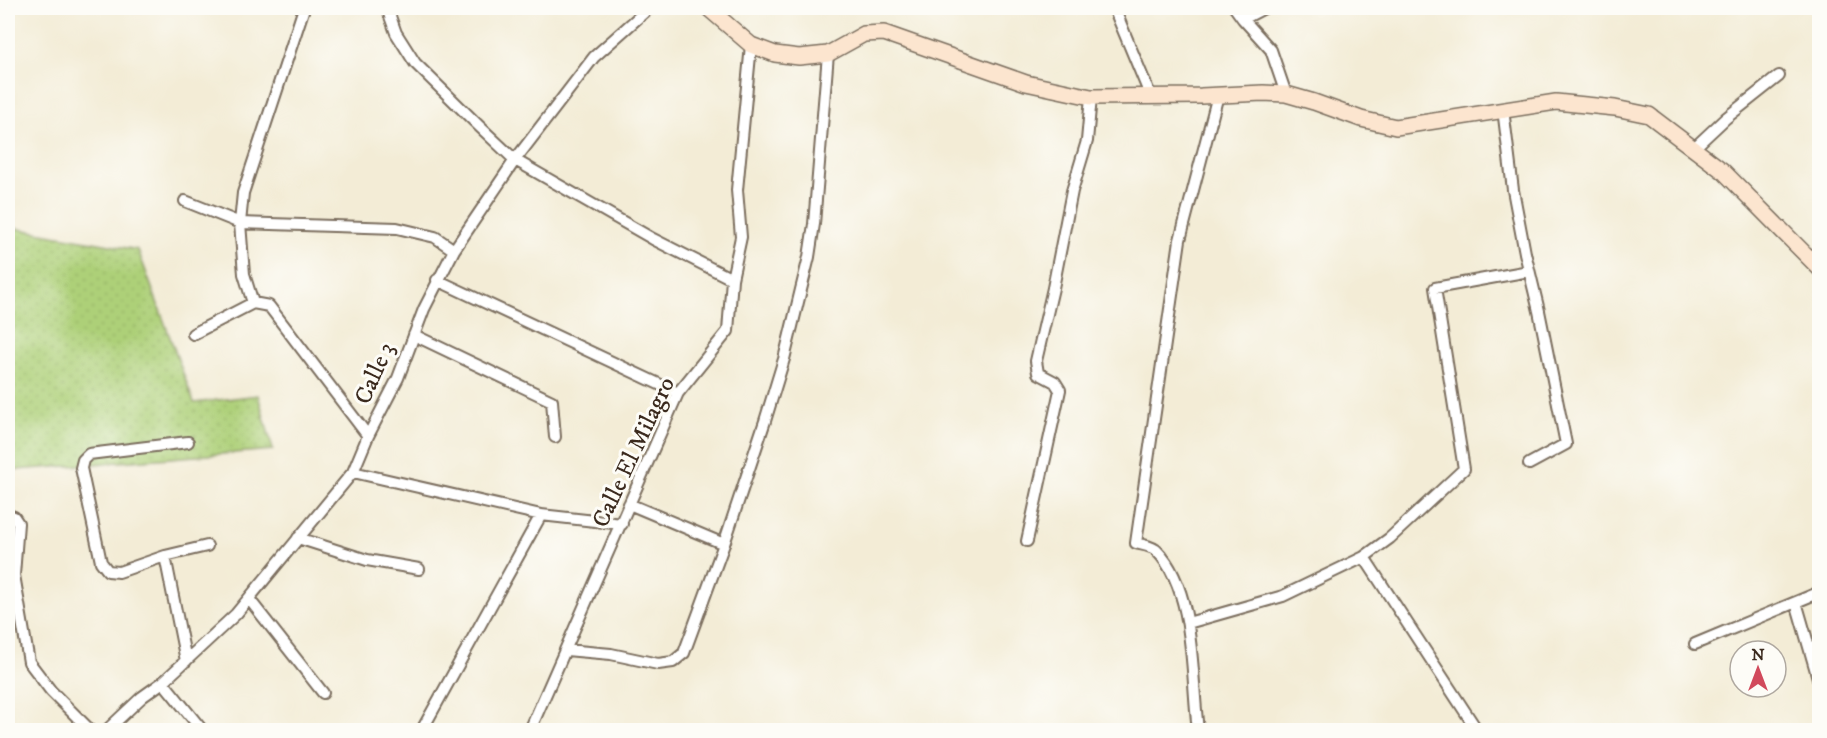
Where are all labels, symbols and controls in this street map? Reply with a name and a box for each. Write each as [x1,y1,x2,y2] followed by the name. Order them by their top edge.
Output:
[348,338,402,409] street label: Calle 3
[586,372,682,533] street label: Calle El Milagro
[1728,639,1788,699] north arrow
[1751,645,1765,665] text: N

